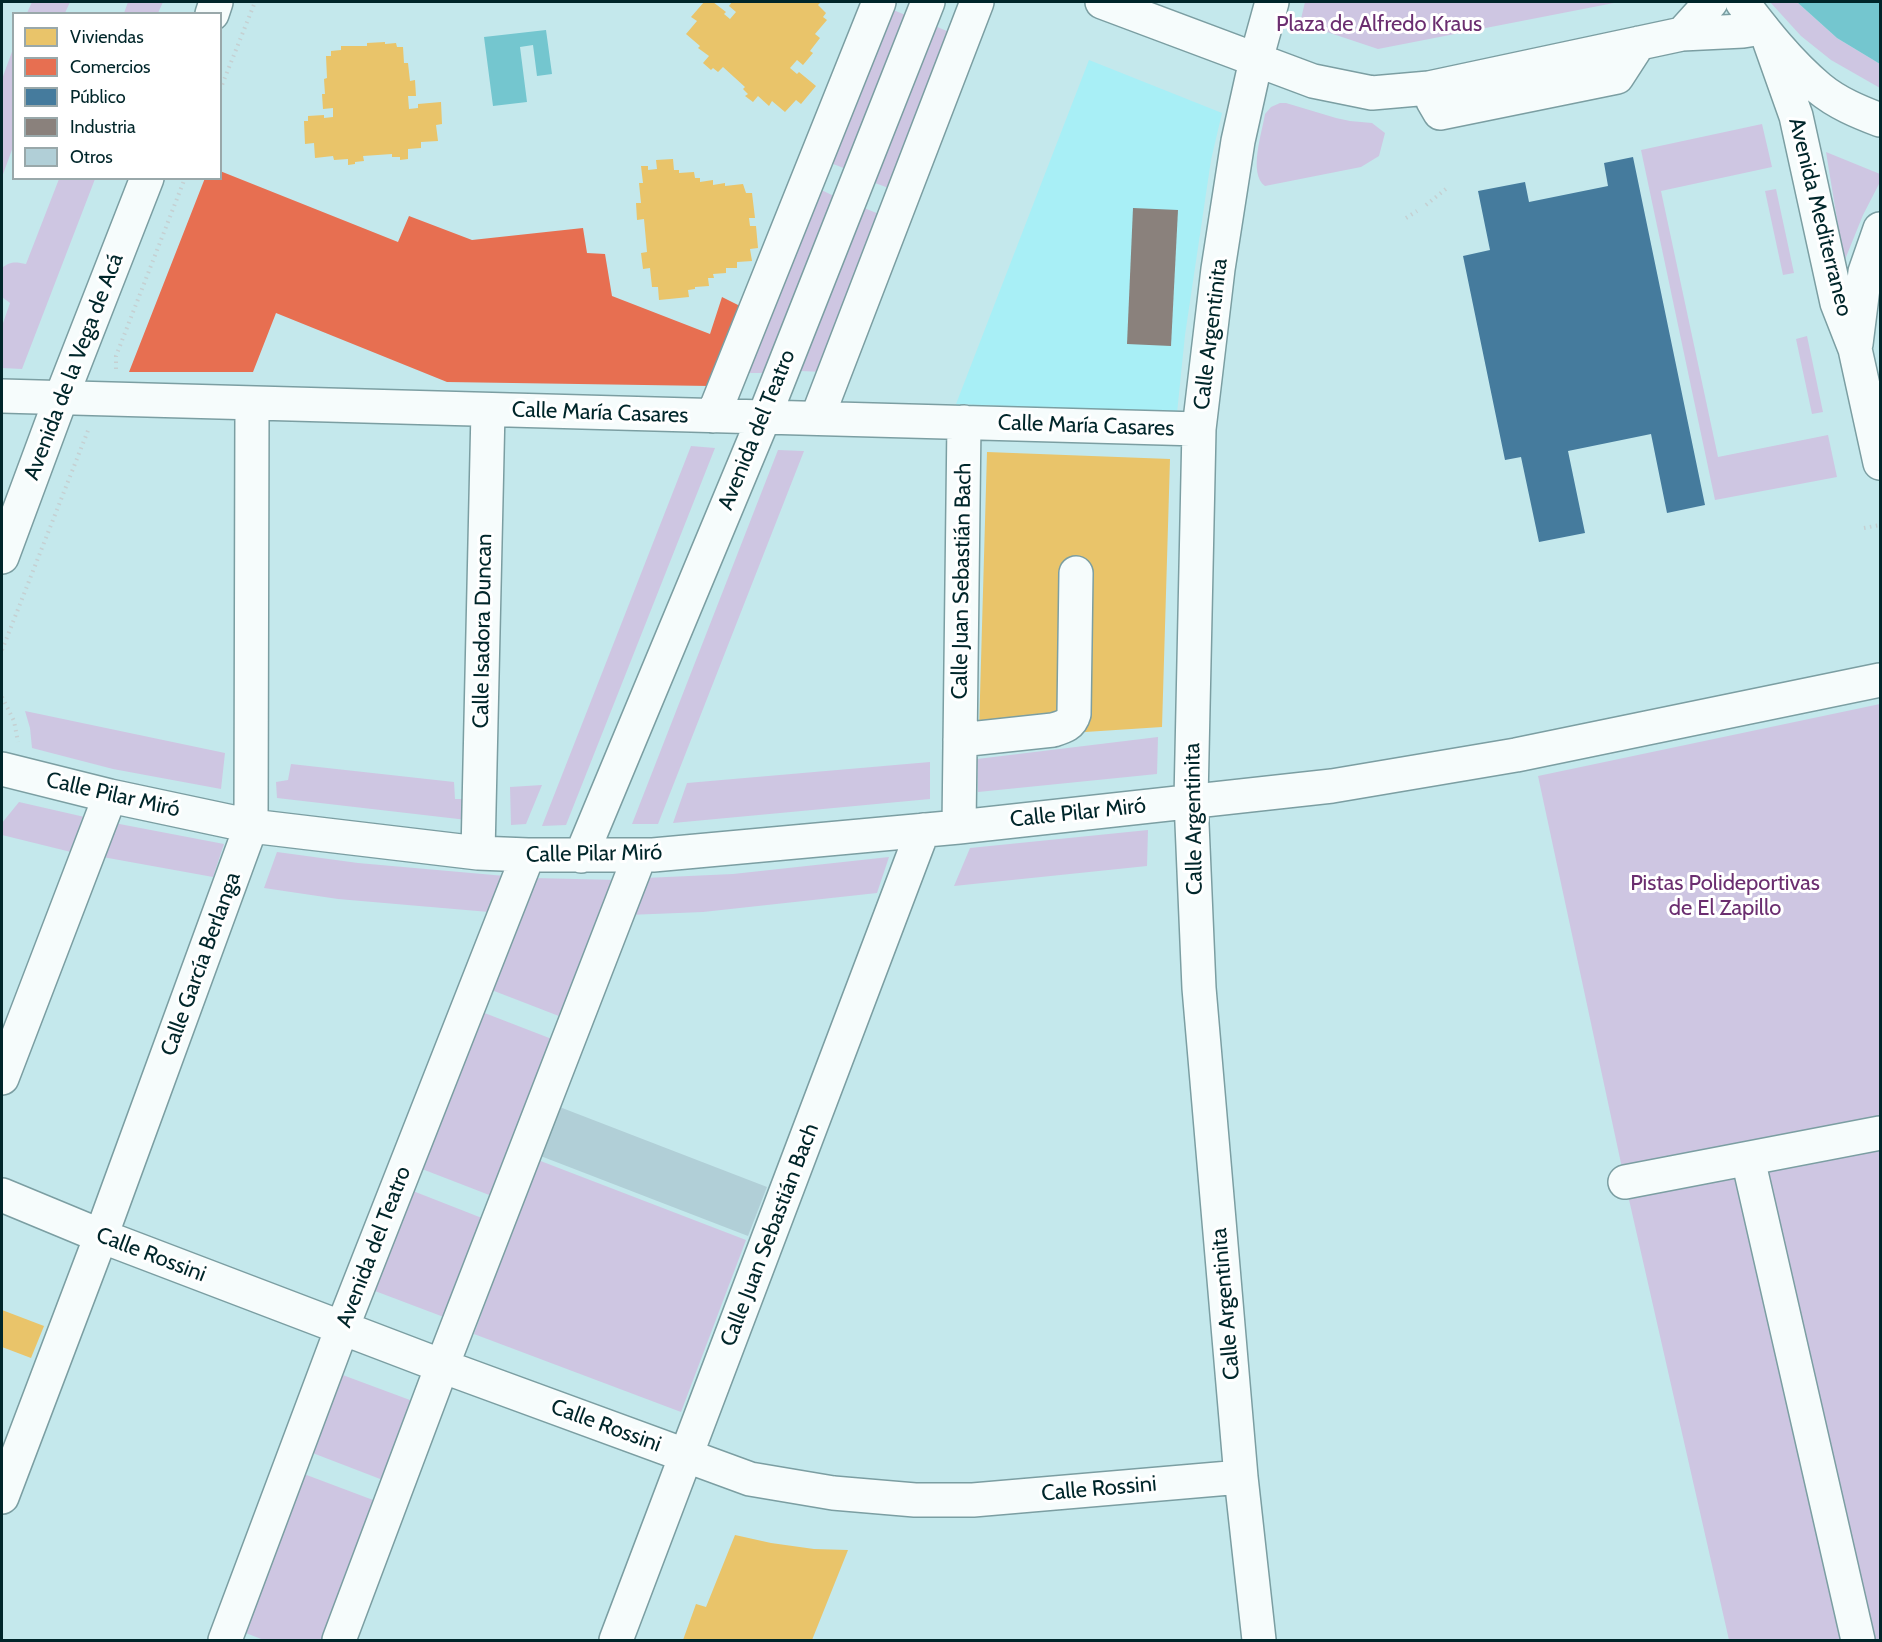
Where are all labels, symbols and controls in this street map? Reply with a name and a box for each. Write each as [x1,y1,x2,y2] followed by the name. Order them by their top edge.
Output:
[12,12,222,180] legend
[1276,12,1482,38] park label: Plaza de Alfredo Kraus
[70,26,144,48] text: Viviendas
[70,56,151,78] text: Comercios
[70,86,126,108] text: Público
[1783,115,1857,319] street label: Avenida Mediterraneo
[70,116,136,138] text: Industria
[70,146,113,168] text: Otros
[19,250,129,484] street label: Avenida de la Vega de Acá
[1189,257,1233,411] street label: Calle Argentinita
[713,346,801,514] street label: Avenida del Teatro
[511,397,689,429] street label: Calle María Casares
[997,410,1175,442] street label: Calle María Casares
[947,462,977,700] street label: Calle Juan Sebastián Bach
[468,533,498,729] street label: Calle Isadora Duncan
[1179,743,1209,895] street label: Calle Argentinita
[44,767,182,823] street label: Calle Pilar Miró
[1009,793,1147,833] street label: Calle Pilar Miró
[526,840,662,868] street label: Calle Pilar Miró
[155,868,247,1060] street label: Calle García Berlanga
[1630,871,1820,922] park label: Pistas Polideportivas de El Zapillo
[715,1120,825,1350] street label: Calle Juan Sebastián Bach
[331,1163,417,1331] street label: Avenida del Teatro
[92,1222,210,1288] street label: Calle Rossini
[1206,1227,1246,1381] street label: Calle Argentinita
[547,1394,665,1458] street label: Calle Rossini
[1040,1471,1158,1507] street label: Calle Rossini

